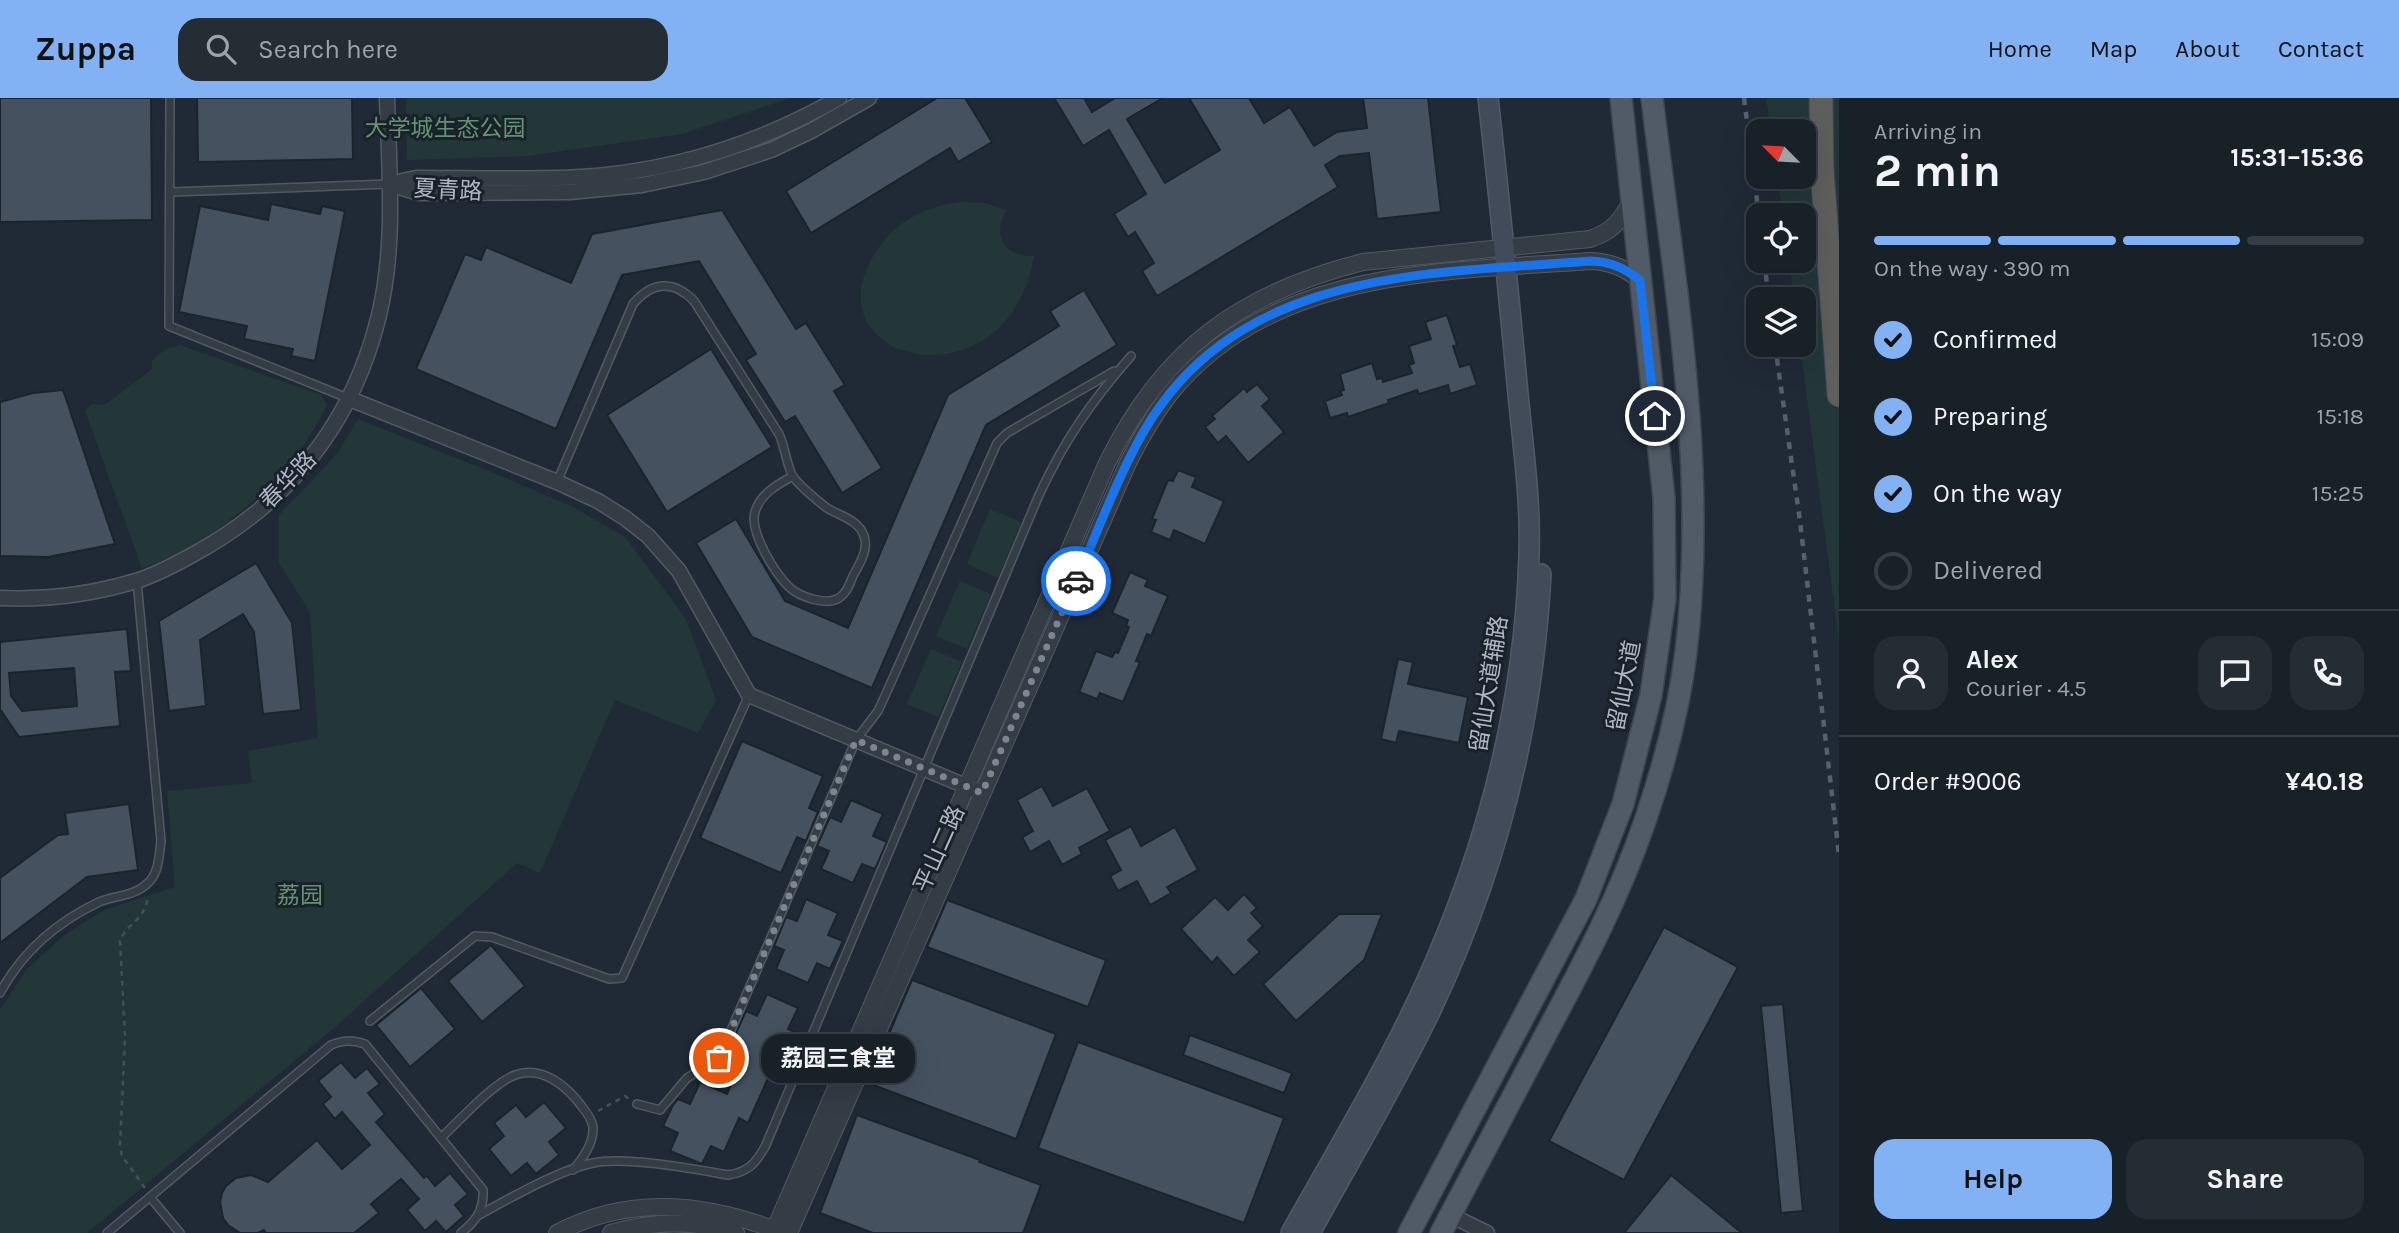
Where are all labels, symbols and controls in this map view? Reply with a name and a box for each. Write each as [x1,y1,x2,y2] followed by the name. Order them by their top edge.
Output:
[178,18,668,81] search box
[35,30,136,68] text: Zuppa
[202,30,240,68] icon: search
[258,34,398,65] text: Search here
[1988,35,2052,63] text: Home
[2090,35,2137,63] text: Map
[2175,35,2240,63] text: About
[2278,35,2364,63] text: Contact
[365,115,526,142] park label: 大学城生态公园
[1874,118,1982,145] text: Arriving in
[1746,119,1816,189] north arrow
[1746,119,1816,357] map controls
[2230,142,2364,173] text: 15:31–15:36
[1874,144,2001,198] text: 2 min
[413,175,483,205] street label: 夏青路
[1746,203,1816,273] button: locate
[1874,255,2071,282] text: On the way · 390 m
[1746,287,1816,357] button: layers
[1874,321,1912,359] icon: check
[1933,324,2058,355] text: Confirmed
[2311,326,2364,353] text: 15:09
[1625,386,1685,446] pin
[1636,397,1674,435] icon: home
[1874,398,1912,436] icon: check
[1933,401,2047,432] text: Preparing
[2316,403,2364,430] text: 15:18
[254,446,322,514] street label: 春华路
[1874,475,1912,513] icon: check
[1933,478,2062,509] text: On the way
[2312,480,2364,507] text: 15:25
[1041,546,1111,616] courier
[1933,555,2043,586] text: Delivered
[1057,562,1095,600] icon: car
[1465,614,1513,754] street label: 留仙大道辅路
[1874,636,1948,710] button: person
[2198,636,2272,710] button: chat
[2290,636,2364,710] button: phone
[1602,638,1646,734] street label: 留仙大道
[1966,644,2018,675] text: Alex
[1966,675,2087,702] text: Courier · 4.5
[1874,766,2022,797] text: Order #9006
[2285,766,2364,797] text: ¥40.18
[908,801,970,897] street label: 平山二路
[277,882,323,909] park label: 荔园
[689,1028,749,1088] pin
[761,1034,915,1082] callout: 荔园三食堂
[700,1039,738,1077] icon: bag
[781,1045,896,1072] text: 荔园三食堂
[1874,1139,2112,1219] button: Help
[2126,1139,2364,1219] button: Share

